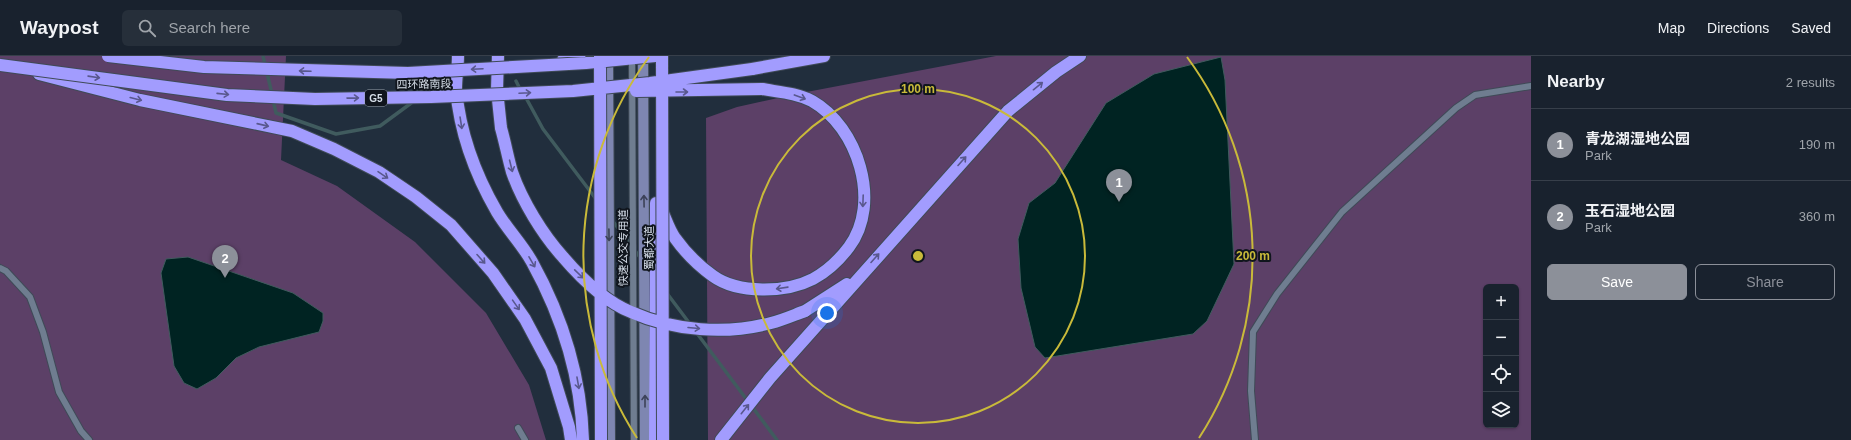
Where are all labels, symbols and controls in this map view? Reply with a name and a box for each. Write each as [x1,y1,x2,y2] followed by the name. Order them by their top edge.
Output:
[122,10,402,46] search box
[20,17,98,38] text: Waypost
[136,17,158,39] icon: search
[168,19,250,36] text: Search here
[1658,20,1685,36] text: Map
[1707,20,1769,36] text: Directions
[1791,20,1831,36] text: Saved
[471,66,484,73] one-way arrow
[299,67,312,75] one-way arrow
[1547,72,1605,91] text: Nearby
[87,73,100,81] one-way arrow
[1786,75,1835,90] text: 2 results
[396,78,452,90] street label: 四环路南段
[1033,81,1044,90] one-way arrow
[901,82,935,96] text: 100 m
[675,88,688,96] one-way arrow
[518,89,531,97] one-way arrow
[216,90,229,98] one-way arrow
[365,90,387,106] road number: G5
[346,94,359,102] one-way arrow
[794,94,806,102] one-way arrow
[129,95,142,103] one-way arrow
[458,116,466,129] one-way arrow
[257,121,270,129] one-way arrow
[1585,130,1690,147] text: 青龙湖湿地公园
[1556,137,1564,152] text: 1
[1799,137,1835,152] text: 190 m
[1585,148,1612,163] text: Park
[958,156,967,166] one-way arrow
[507,159,515,172] one-way arrow
[1106,169,1132,202] pin: 1
[377,171,388,179] one-way arrow
[859,194,867,207] one-way arrow
[640,195,648,208] one-way arrow
[1585,202,1675,219] text: 玉石湿地公园
[1556,209,1564,224] text: 2
[1799,209,1835,224] text: 360 m
[617,210,629,287] street label: 快速公交专用道
[1585,220,1612,235] text: Park
[643,226,655,270] street label: 蜀都大道
[605,228,613,241] one-way arrow
[212,245,238,278] pin: 2
[911,249,925,263] centre of rings
[1236,249,1270,263] text: 200 m
[871,253,880,263] one-way arrow
[476,254,485,264] one-way arrow
[528,256,536,268] one-way arrow
[1547,264,1687,300] button: Save
[1695,264,1835,300] button: Share
[574,269,584,279] one-way arrow
[776,284,789,292] one-way arrow
[1483,284,1519,428] map controls
[1483,284,1519,320] button: +
[511,299,520,310] one-way arrow
[817,303,837,323] your location
[1483,320,1519,356] button: −
[687,324,700,331] one-way arrow
[1483,356,1519,392] button: locate
[574,376,582,389] one-way arrow
[1483,392,1519,428] button: layers
[641,395,649,408] one-way arrow
[741,404,749,415] one-way arrow

